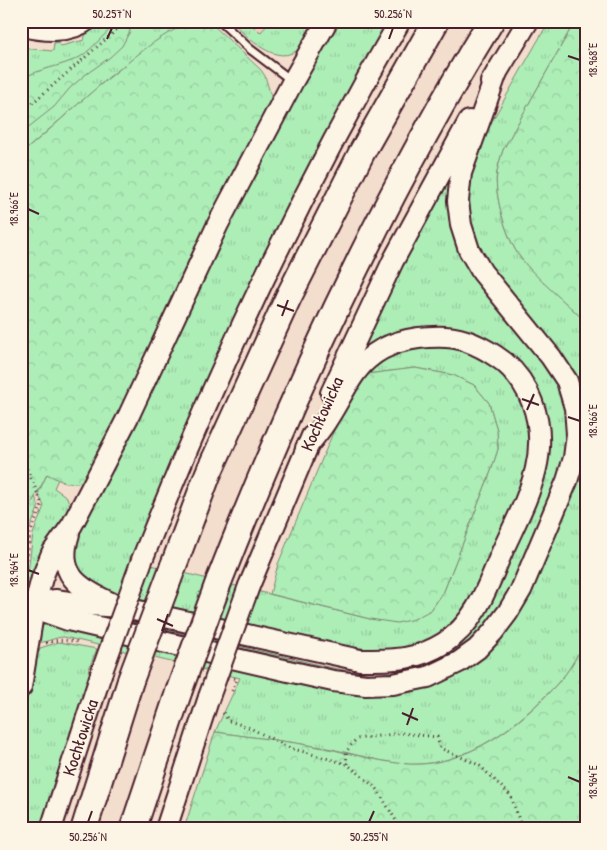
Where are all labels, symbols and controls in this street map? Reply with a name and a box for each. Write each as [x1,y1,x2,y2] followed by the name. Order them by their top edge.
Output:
[93,5,131,22] text: 50.257°N
[374,5,412,22] text: 50.256°N
[584,42,601,77] text: 18.968°E
[5,191,22,226] text: 18.966°E
[294,373,349,455] street label: Kochłowicka
[584,403,601,438] text: 18.966°E
[5,552,22,587] text: 18.964°E
[56,696,104,779] street label: Kochłowicka
[584,764,601,799] text: 18.964°E
[69,828,107,845] text: 50.256°N
[350,828,388,845] text: 50.255°N

